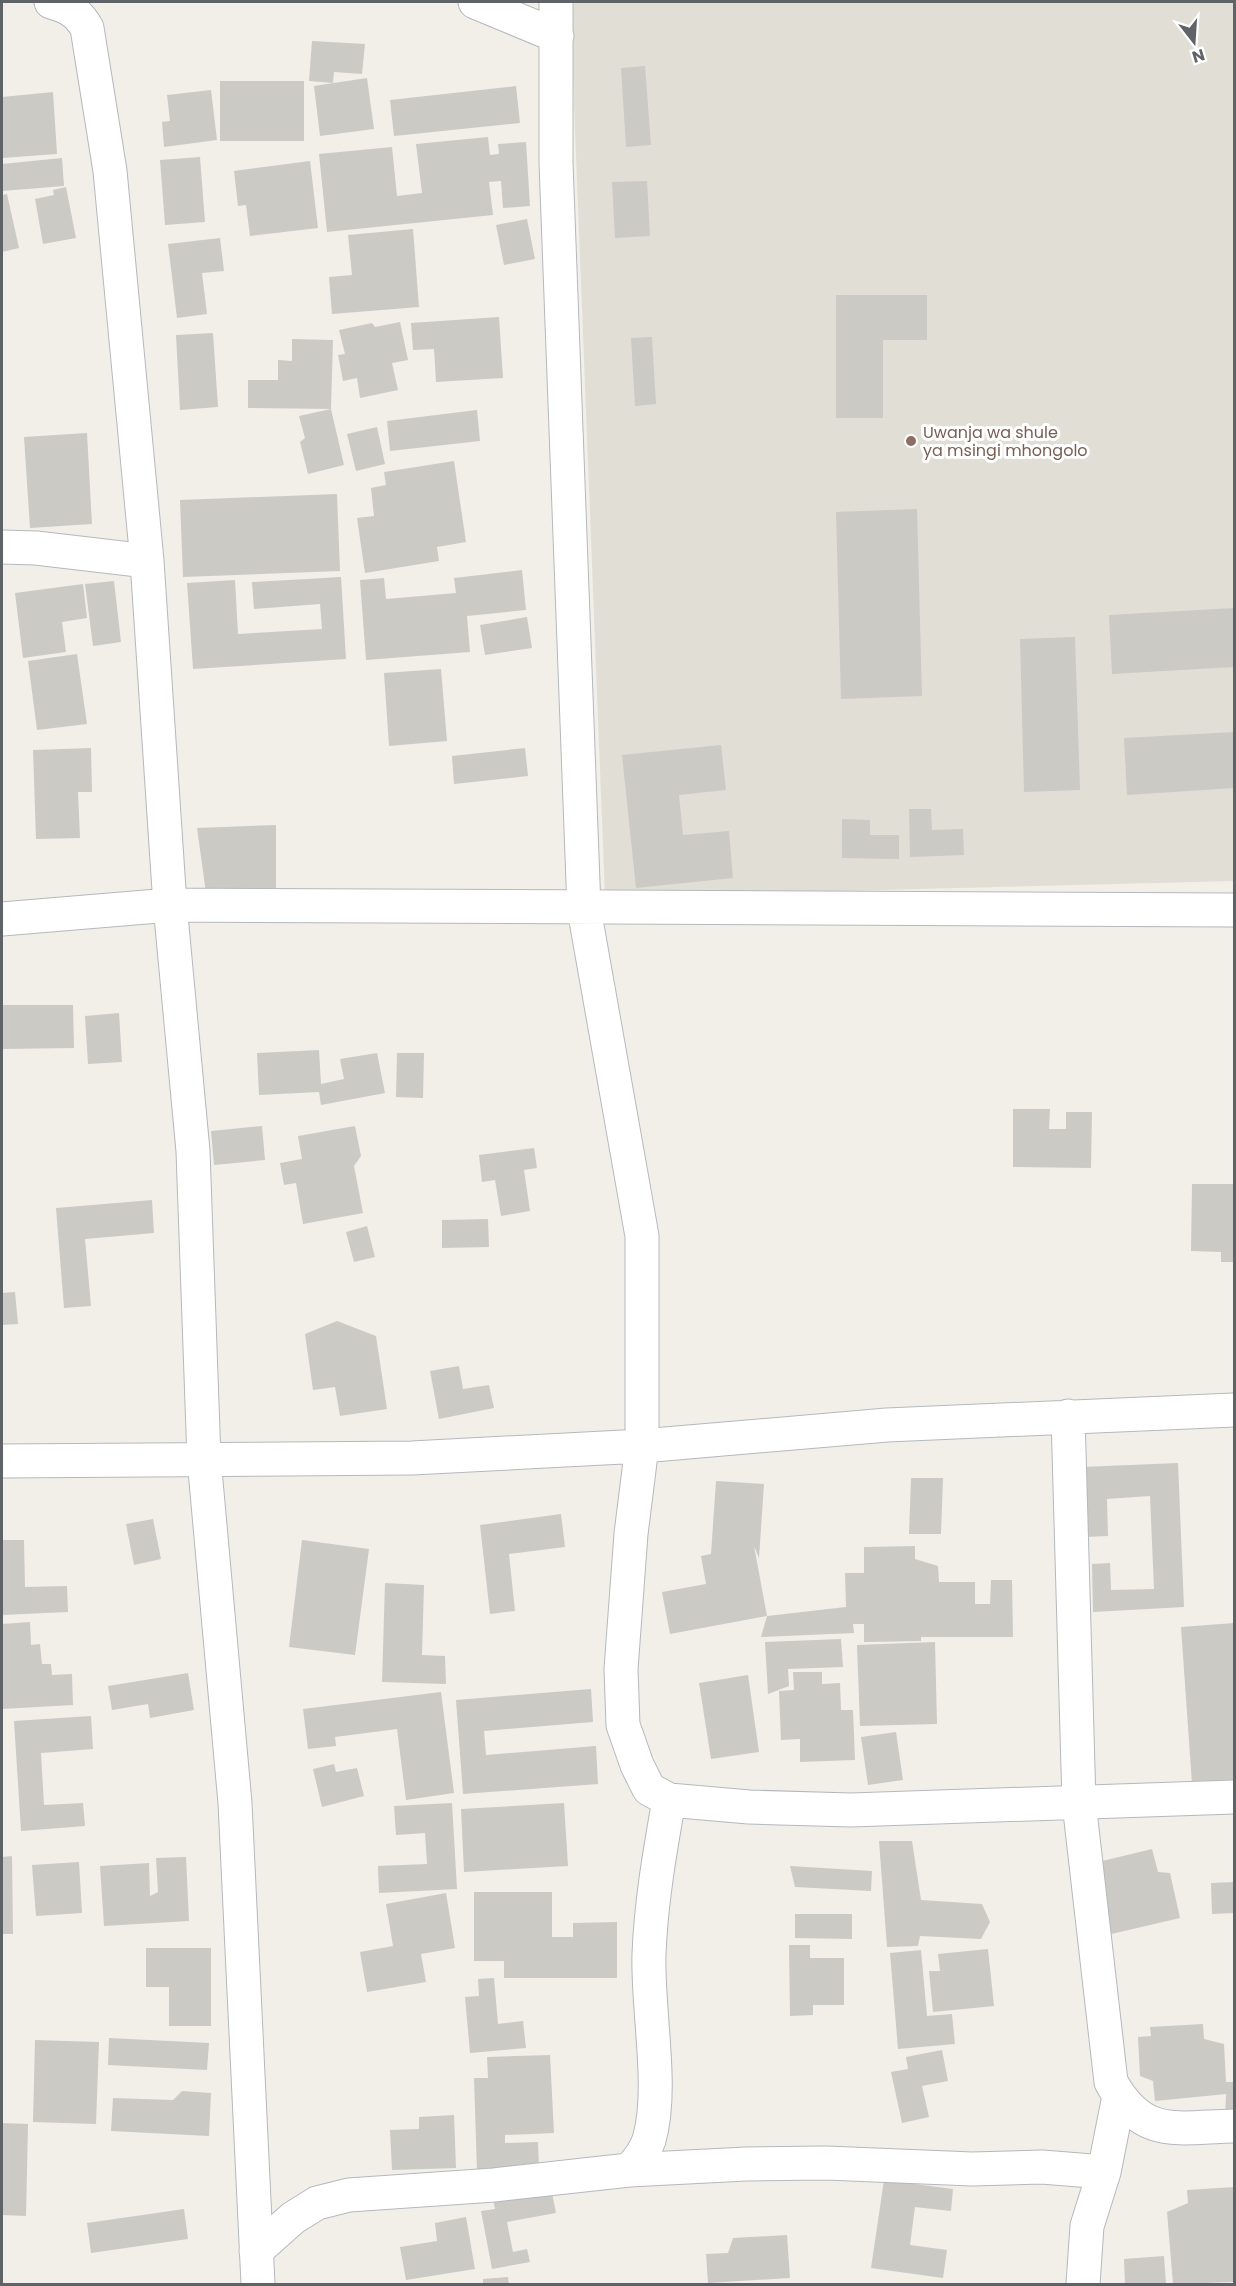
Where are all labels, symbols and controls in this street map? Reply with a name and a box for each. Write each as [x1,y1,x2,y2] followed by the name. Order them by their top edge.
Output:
[1164,12,1224,72] north arrow
[1189,43,1207,69] text: N
[923,421,1088,462] place label: Uwanja wa shule ya msingi mhongolo
[904,434,918,448] marker: Uwanja wa shule ya msingi mhongolo

